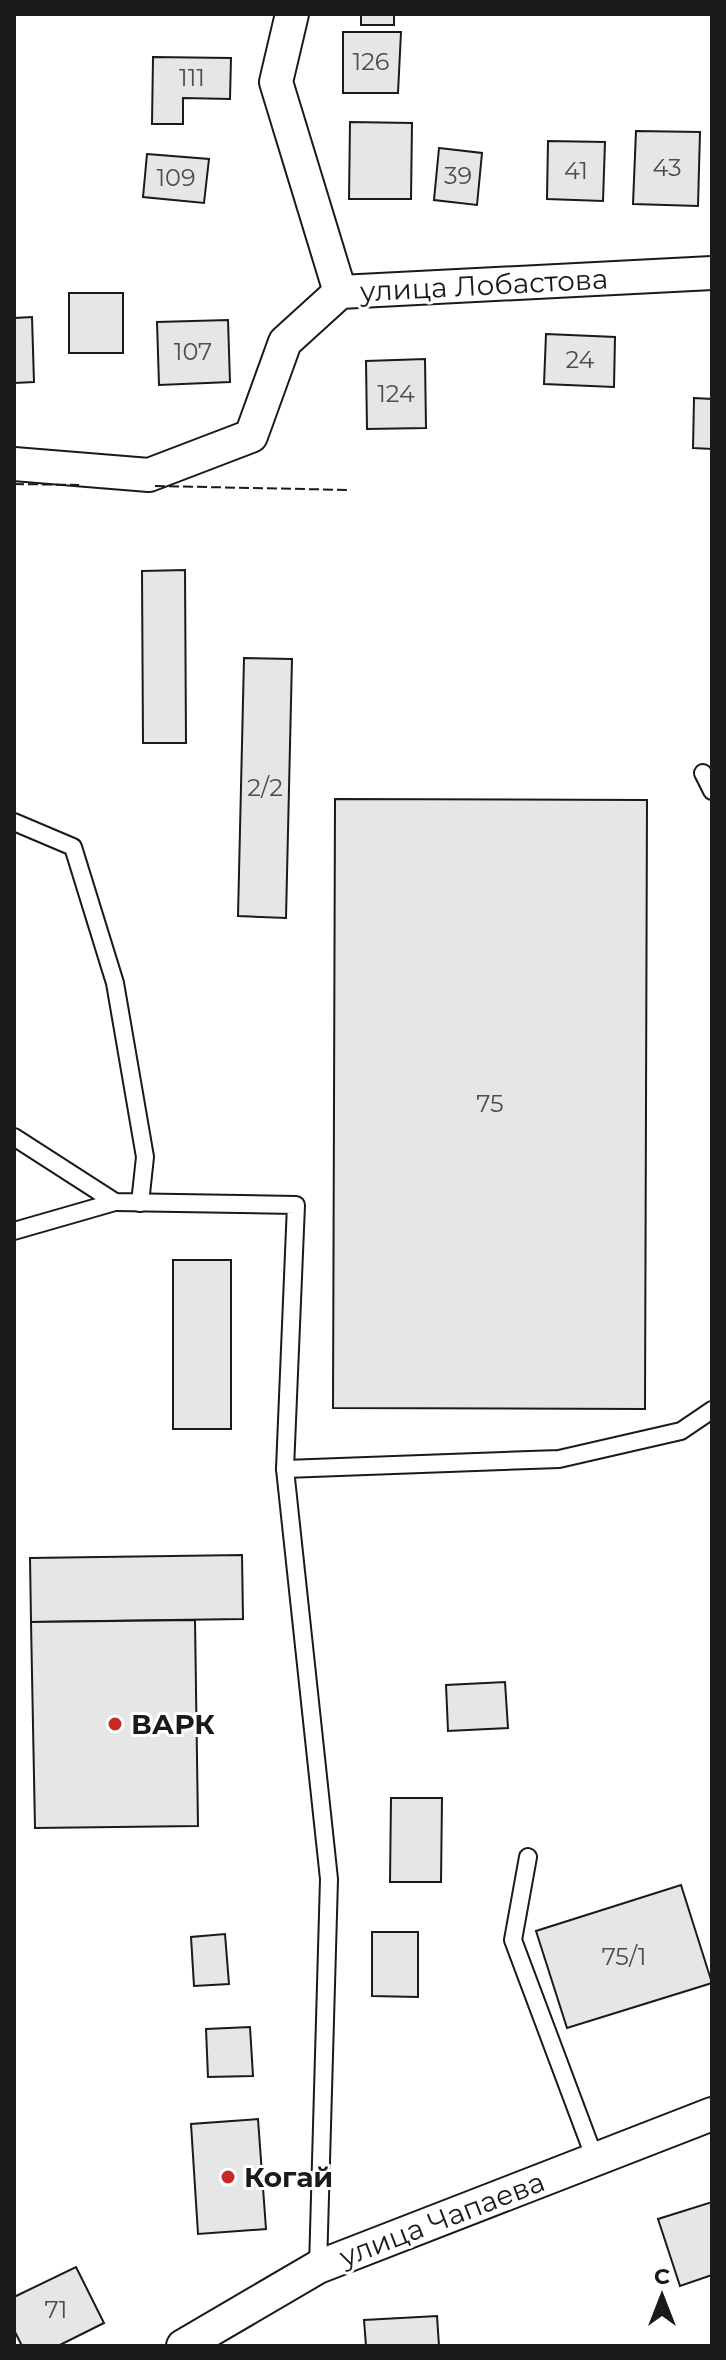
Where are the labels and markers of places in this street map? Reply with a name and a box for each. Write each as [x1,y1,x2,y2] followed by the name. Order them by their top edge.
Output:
[131,1707,215,1741] place label: ВАРК
[106,1715,124,1733] marker: ВАРК
[244,2160,333,2194] place label: Когай
[219,2168,237,2186] marker: Когай

